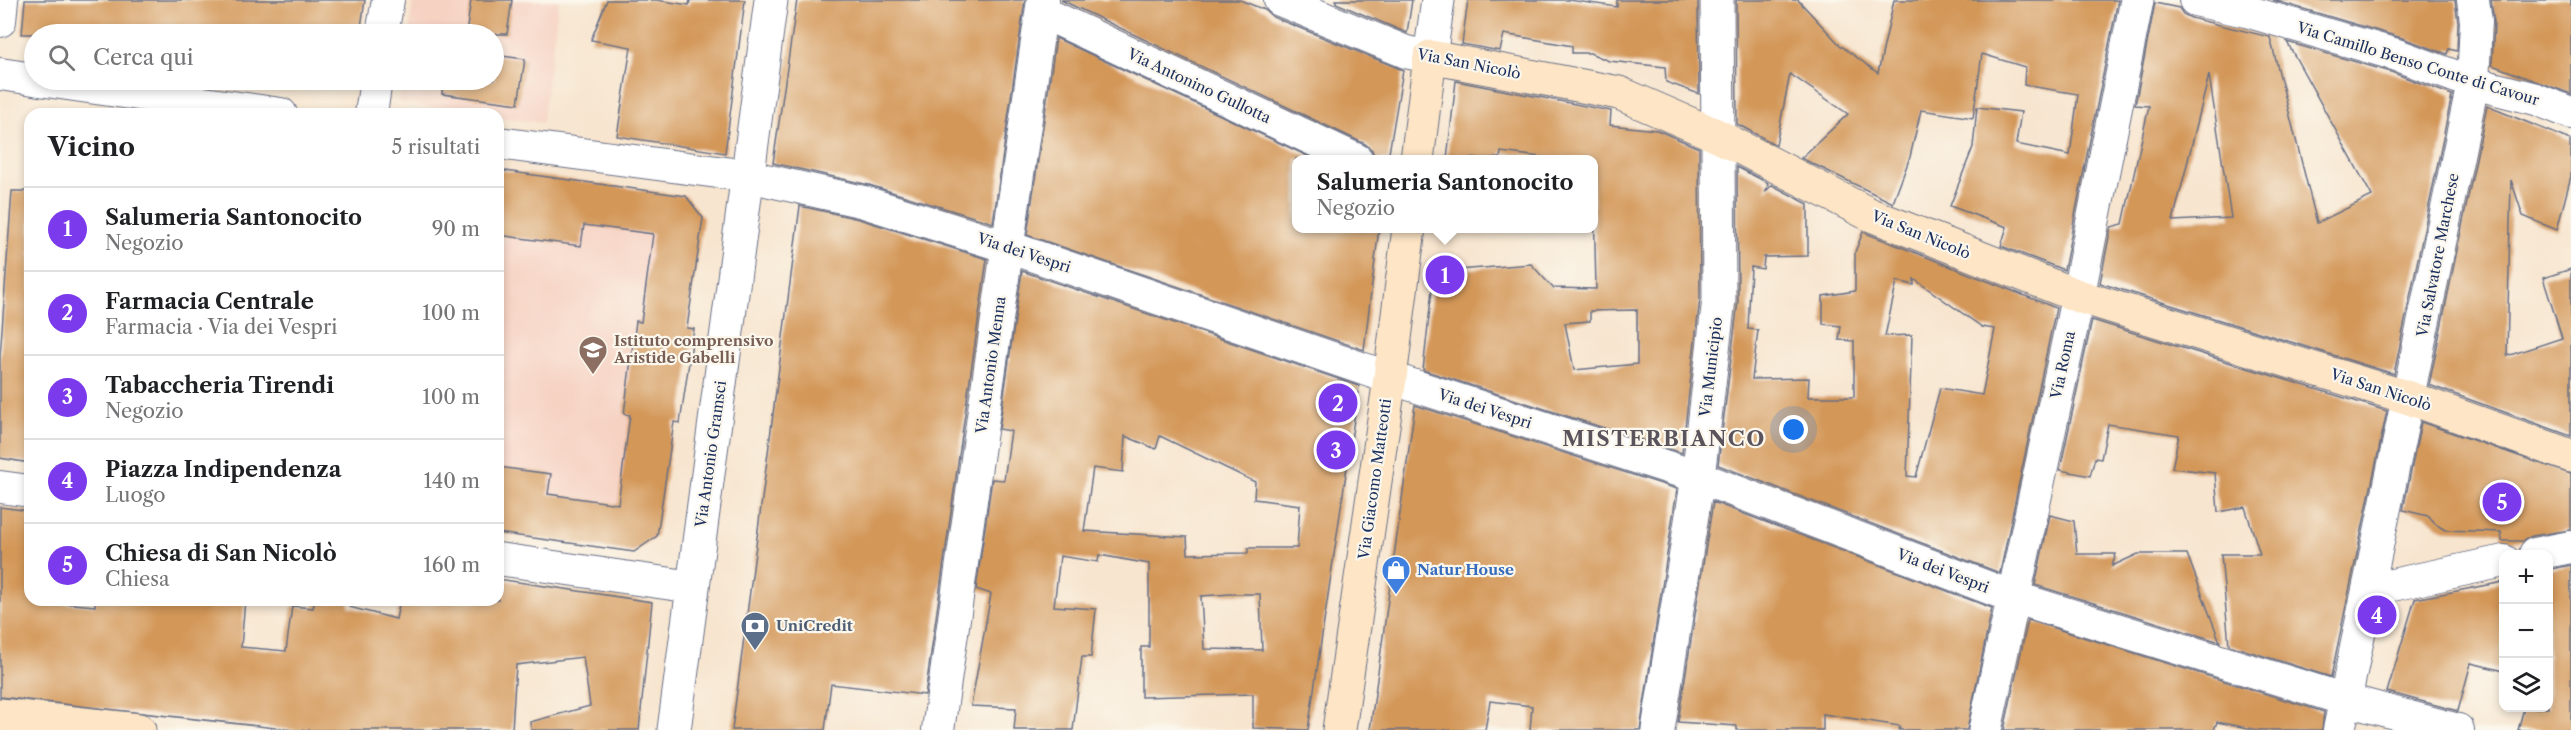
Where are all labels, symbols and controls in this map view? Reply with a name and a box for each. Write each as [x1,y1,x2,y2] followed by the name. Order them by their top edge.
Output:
[2294,17,2542,110] street label: Via Camillo Benso Conte di Cavour
[24,24,504,90] search box
[45,41,78,74] icon: search
[93,44,194,71] text: Cerca qui
[1124,44,1274,127] street label: Via Antonino Gullotta
[1415,44,1522,83] street label: Via San Nicolò
[48,131,135,163] text: Vicino
[392,135,480,159] text: 5 risultati
[1292,155,1598,233] popup
[1316,169,1574,196] text: Salumeria Santonocito
[2412,171,2463,339] street label: Via Salvatore Marchese
[1316,196,1395,220] text: Negozio
[105,204,362,231] text: Salumeria Santonocito
[1868,206,1973,263] street label: Via San Nicolò
[63,217,72,241] text: 1
[432,217,480,241] text: 90 m
[974,228,1074,277] street label: Via dei Vespri
[105,231,184,255] text: Negozio
[1426,252,1464,298] pin: 1
[105,288,314,315] text: Farmacia Centrale
[971,295,1010,436] street label: Via Antonio Menna
[62,301,73,325] text: 2
[422,301,480,325] text: 100 m
[105,315,337,339] text: Farmacia · Via dei Vespri
[1695,316,1726,419] street label: Via Municipio
[2046,329,2079,402] street label: Via Roma
[613,331,774,367] place label: Istituto comprensivo Aristide Gabelli
[577,334,609,376] school or university icon: Istituto comprensivo Aristide Gabelli
[2327,364,2434,415] street label: Via San Nicolò
[105,372,334,399] text: Tabaccheria Tirendi
[691,379,730,529] street label: Via Antonio Gramsci
[1318,380,1358,426] pin: 2
[1435,384,1535,433] street label: Via dei Vespri
[62,385,73,409] text: 3
[422,385,480,409] text: 100 m
[1354,397,1395,562] street label: Via Giacomo Matteotti
[105,399,184,423] text: Negozio
[1779,415,1808,444] your location
[1562,426,1766,451] district label: MISTERBIANCO
[1316,428,1356,472] pin: 3
[105,456,341,483] text: Piazza Indipendenza
[62,469,73,493] text: 4
[423,469,480,493] text: 140 m
[2482,480,2522,524] pin: 5
[105,483,165,507] text: Luogo
[105,540,337,567] text: Chiesa di San Nicolò
[1893,544,1992,597] street label: Via dei Vespri
[2499,550,2553,712] map controls
[2499,550,2553,604] button: +
[62,553,73,577] text: 5
[423,553,480,577] text: 160 m
[1380,554,1412,596] shop icon: Natur House
[1417,560,1514,579] place label: Natur House
[105,567,170,591] text: Chiesa
[2358,592,2396,638] pin: 4
[2499,604,2553,658] button: −
[739,610,771,652] bank icon: UniCredit
[776,616,853,635] place label: UniCredit
[2499,658,2553,712] button: layers

